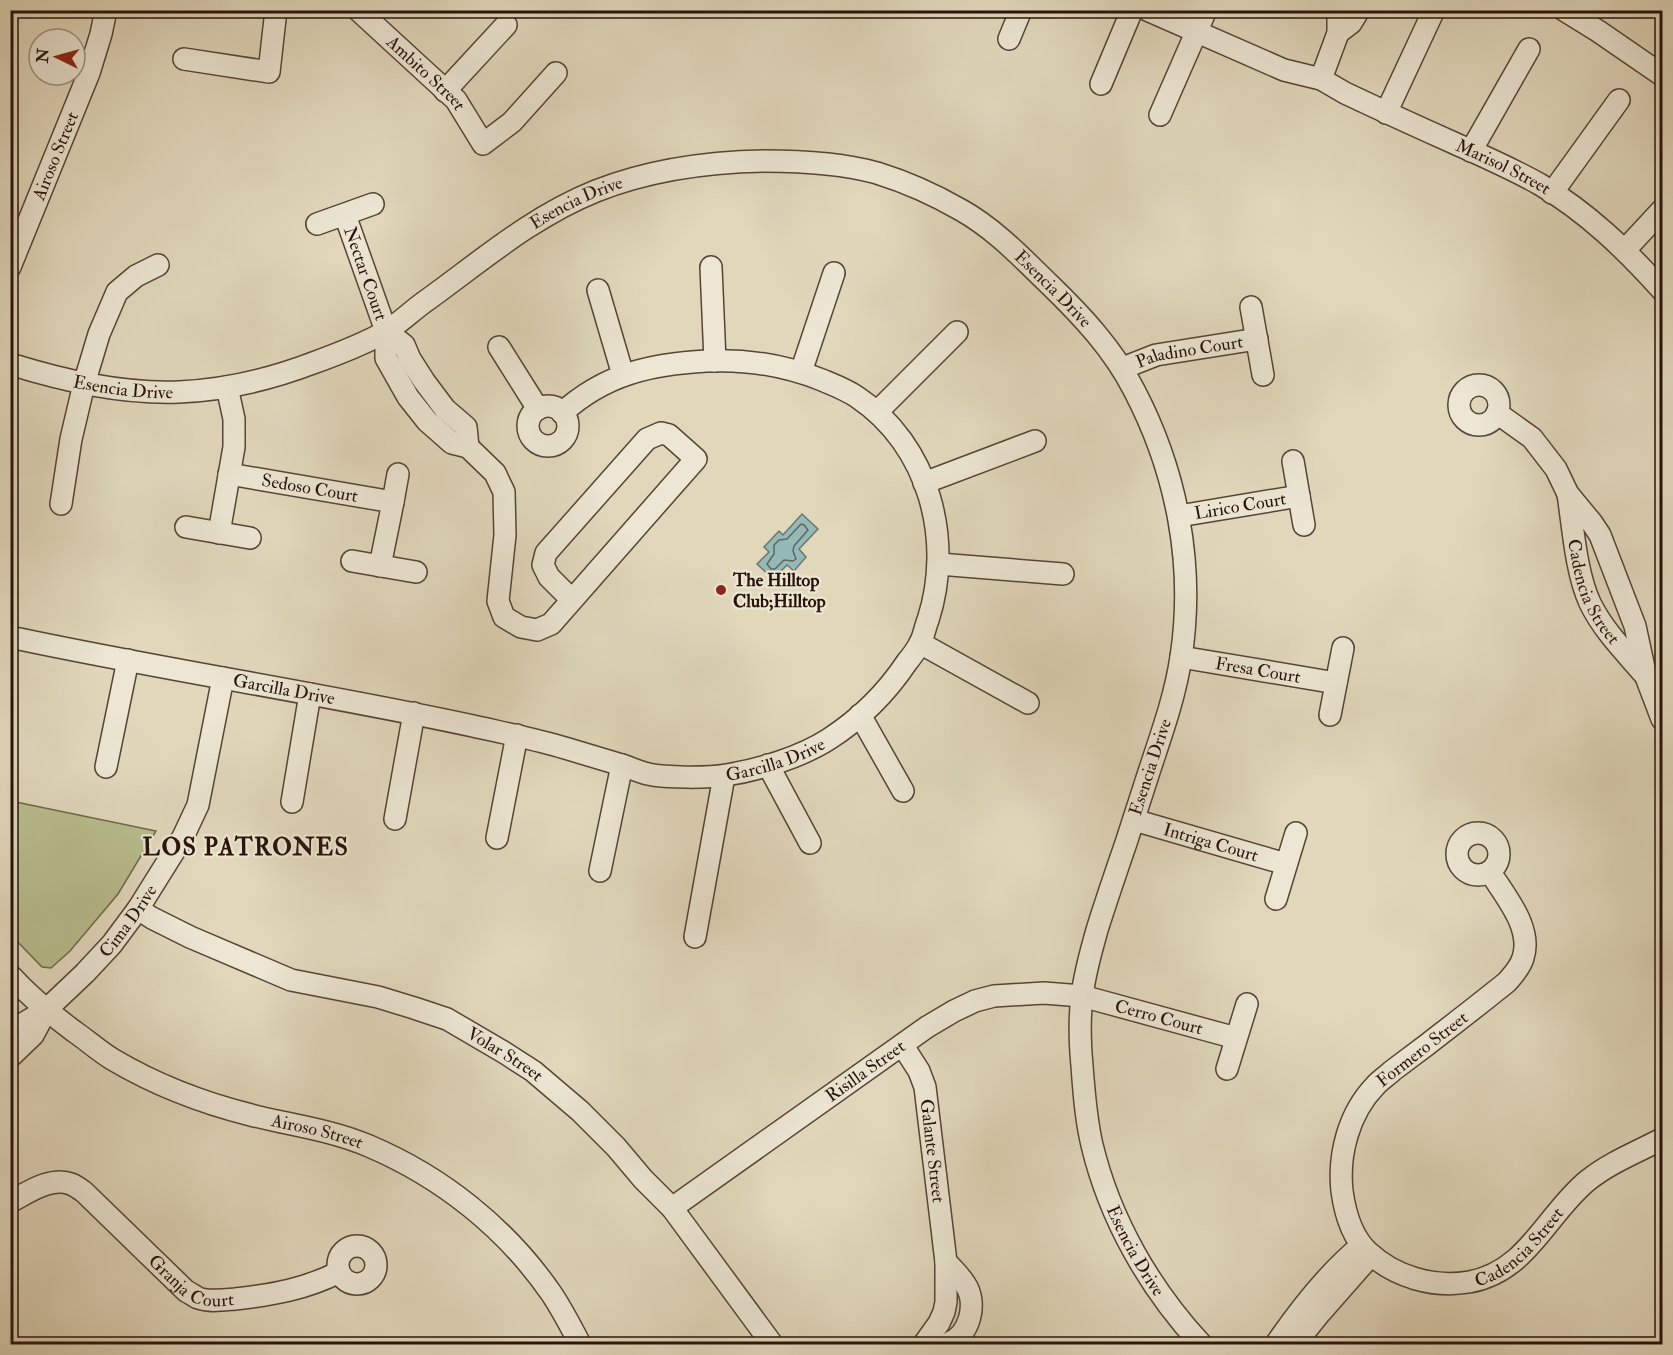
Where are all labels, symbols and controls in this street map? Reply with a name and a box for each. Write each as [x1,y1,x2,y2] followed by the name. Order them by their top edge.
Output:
[27,27,87,87] north arrow
[381,30,471,115] street label: Ambito Street
[32,47,54,65] text: N
[27,108,84,205] street label: Airoso Street
[1452,134,1555,200] street label: Marisol Street
[526,171,626,235] street label: Esencia Drive
[338,224,392,324] street label: Nectar Court
[1009,246,1097,333] street label: Esencia Drive
[1133,330,1245,374] street label: Paladino Court
[71,370,174,404] street label: Esencia Drive
[260,469,360,508] street label: Sedoso Court
[1193,487,1288,525] street label: Lirico Court
[1562,537,1625,650] street label: Cadencia Street
[732,569,826,613] place label: The Hilltop Club;Hilltop
[714,583,728,597] marker: The Hilltop Club;Hilltop
[1213,652,1302,689] street label: Fresa Court
[231,669,337,710] street label: Garcilla Drive
[1124,715,1177,818] street label: Esencia Drive
[724,733,830,787] street label: Garcilla Drive
[1161,818,1261,867] street label: Intriga Court
[143,832,349,863] district label: LOS PATRONES
[94,880,162,963] street label: Cima Drive
[1112,995,1206,1040] street label: Cerro Court
[1372,1006,1473,1092] street label: Formero Street
[463,1022,548,1087] street label: Volar Street
[821,1035,910,1107] street label: Risilla Street
[915,1098,950,1204] street label: Galante Street
[268,1109,366,1155] street label: Airoso Street
[1101,1202,1170,1301] street label: Esencia Drive
[1472,1203,1569,1292] street label: Cadencia Street
[143,1250,235,1312] street label: Granja Court

